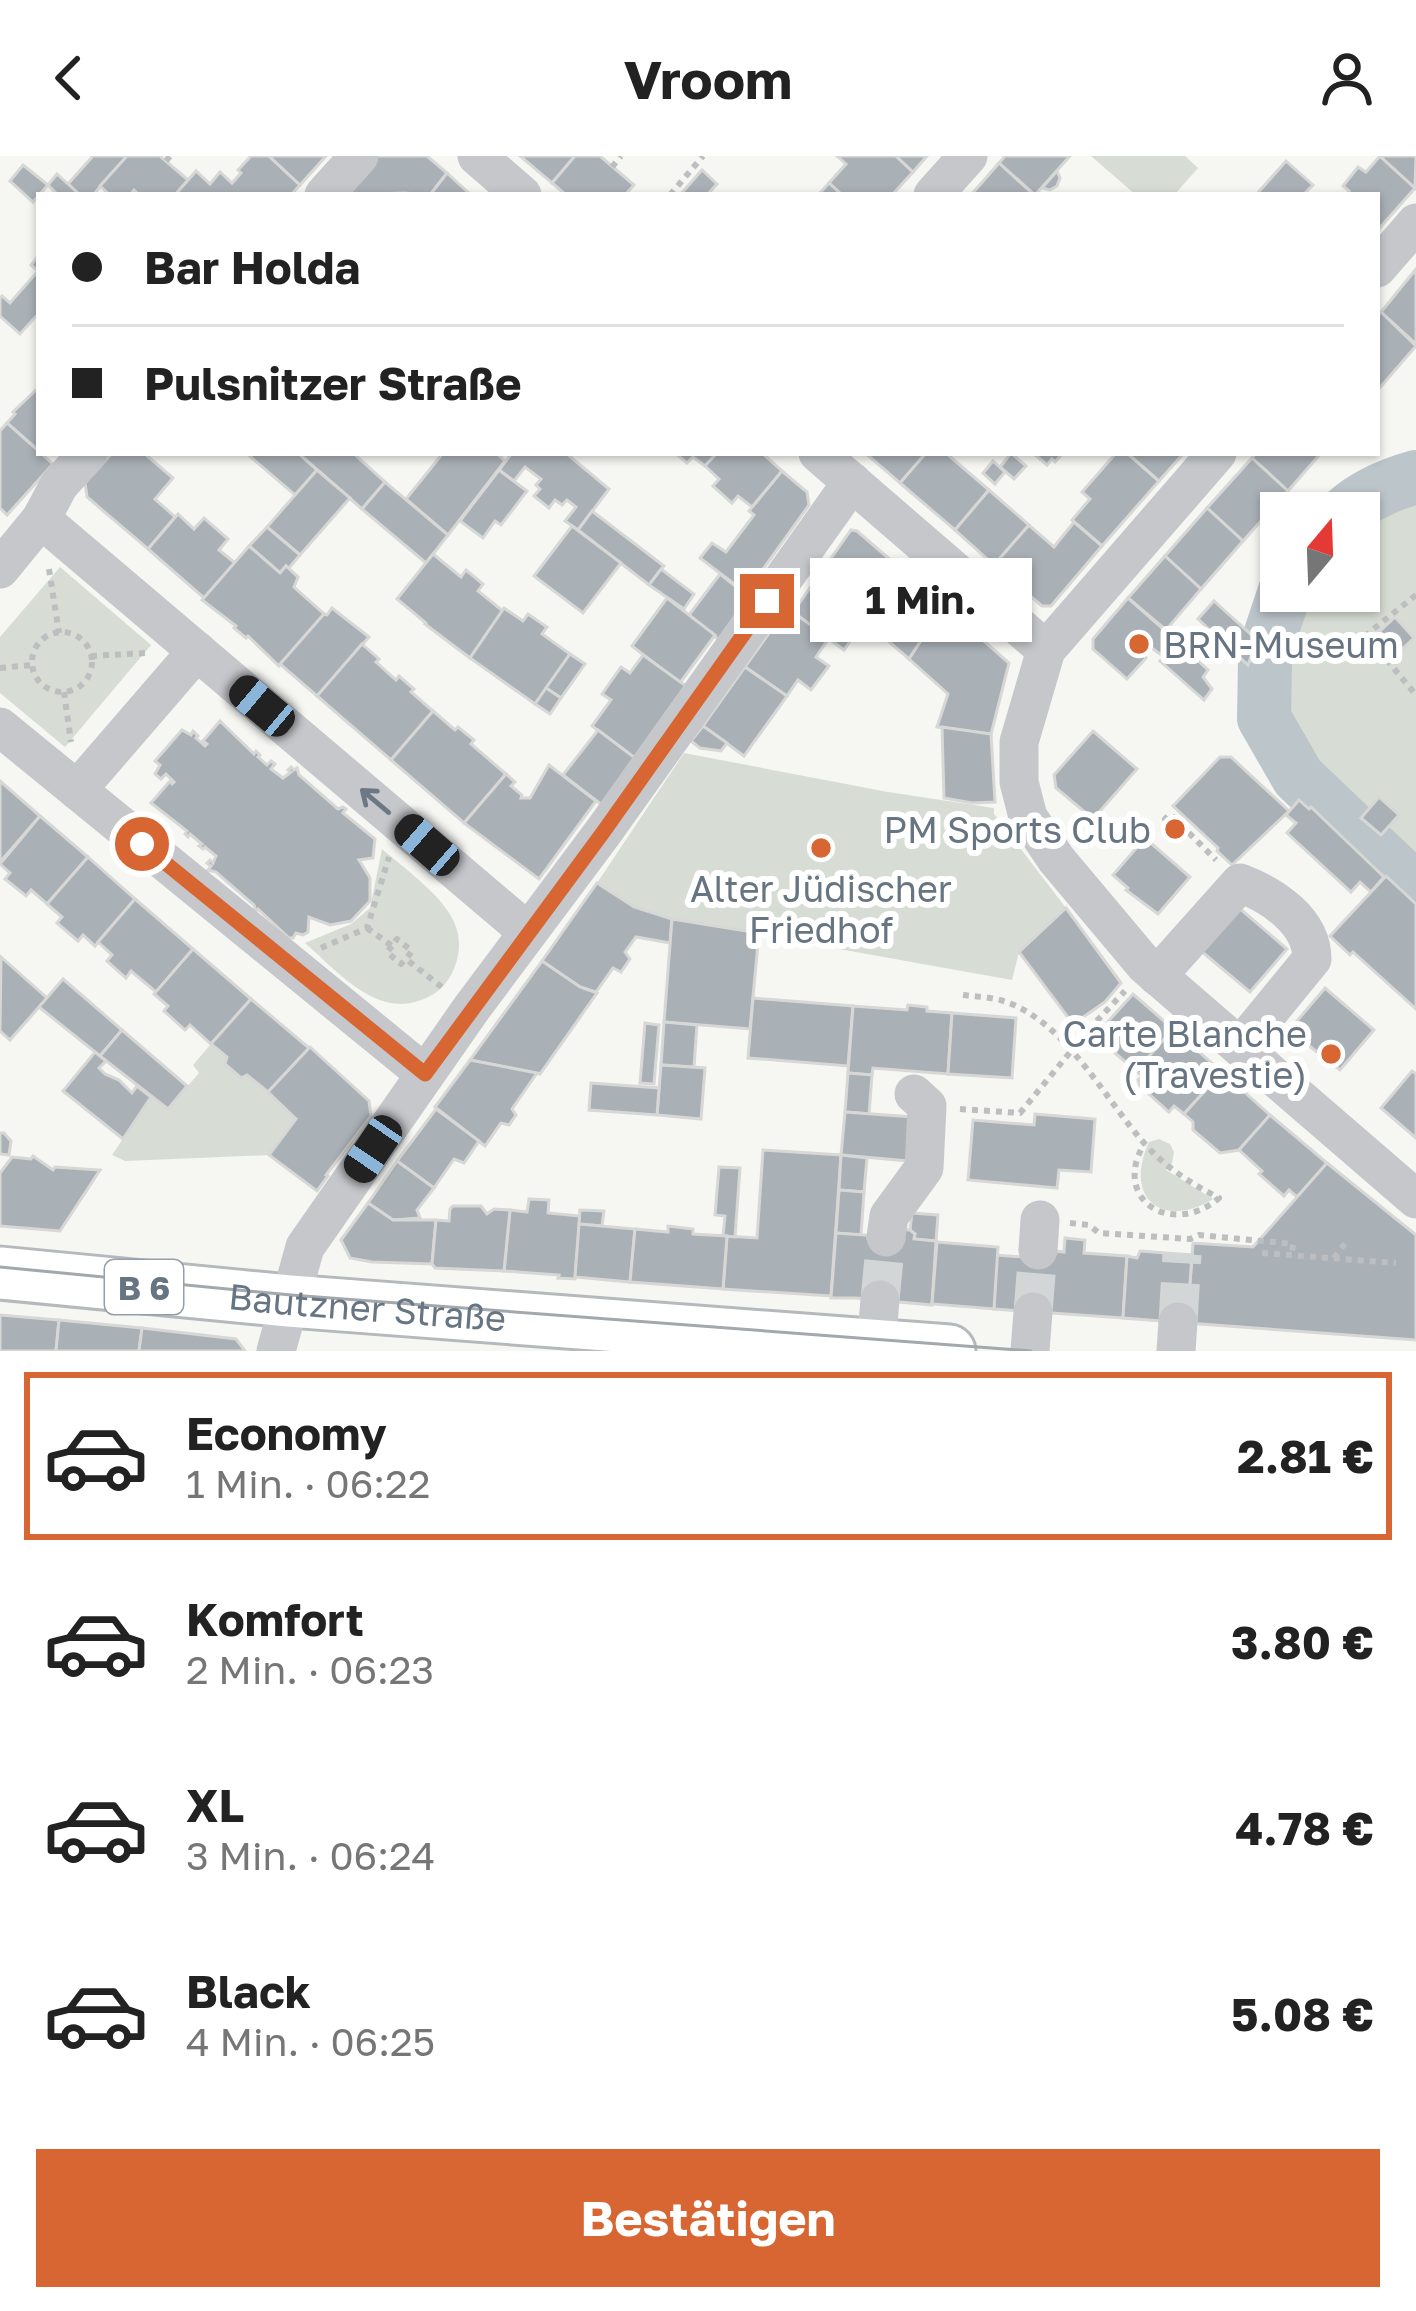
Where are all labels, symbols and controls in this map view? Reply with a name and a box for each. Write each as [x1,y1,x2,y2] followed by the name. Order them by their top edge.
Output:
[36,45,102,111] icon: back
[1314,45,1380,111] icon: person
[624,46,792,111] text: Vroom
[144,240,360,294] text: Bar Holda
[144,356,522,410] text: Pulsnitzer Straße
[1260,492,1380,612] north arrow
[1260,492,1380,612] map controls
[809,559,1031,643] callout: 1 Min.
[740,574,794,628] route end
[865,576,977,623] text: 1 Min.
[1163,623,1399,666] place label: BRN-Museum
[1126,631,1152,657] marker: BRN-Museum
[223,669,301,743] car
[360,788,391,816] one-way arrow
[388,808,466,882] car
[884,808,1151,851] place label: PM Sports Club
[1162,816,1188,842] marker: PM Sports Club
[115,817,169,871] route start
[808,835,834,861] marker: Alter Jüdischer Friedhof
[690,867,952,951] place label: Alter Jüdischer Friedhof
[1062,1012,1307,1096] place label: Carte Blanche (Travestie)
[1318,1041,1344,1067] marker: Carte Blanche (Travestie)
[338,1109,408,1189] car
[105,1260,183,1314] road number: B 6
[227,1274,508,1339] street label: Bautzner Straße
[42,1402,150,1510] icon: car
[186,1406,387,1460] text: Economy
[1237,1429,1374,1483] text: 2.81 €
[186,1460,430,1507] text: 1 Min. · 06:22
[42,1588,150,1696] icon: car
[186,1592,364,1646] text: Komfort
[1231,1615,1374,1669] text: 3.80 €
[186,1646,434,1693] text: 2 Min. · 06:23
[42,1774,150,1882] icon: car
[186,1778,244,1832] text: XL
[1235,1801,1374,1855] text: 4.78 €
[186,1832,435,1879] text: 3 Min. · 06:24
[42,1960,150,2068] icon: car
[186,1964,311,2018] text: Black
[1231,1987,1374,2041] text: 5.08 €
[186,2018,435,2065] text: 4 Min. · 06:25
[36,2149,1380,2287] button: Bestätigen

